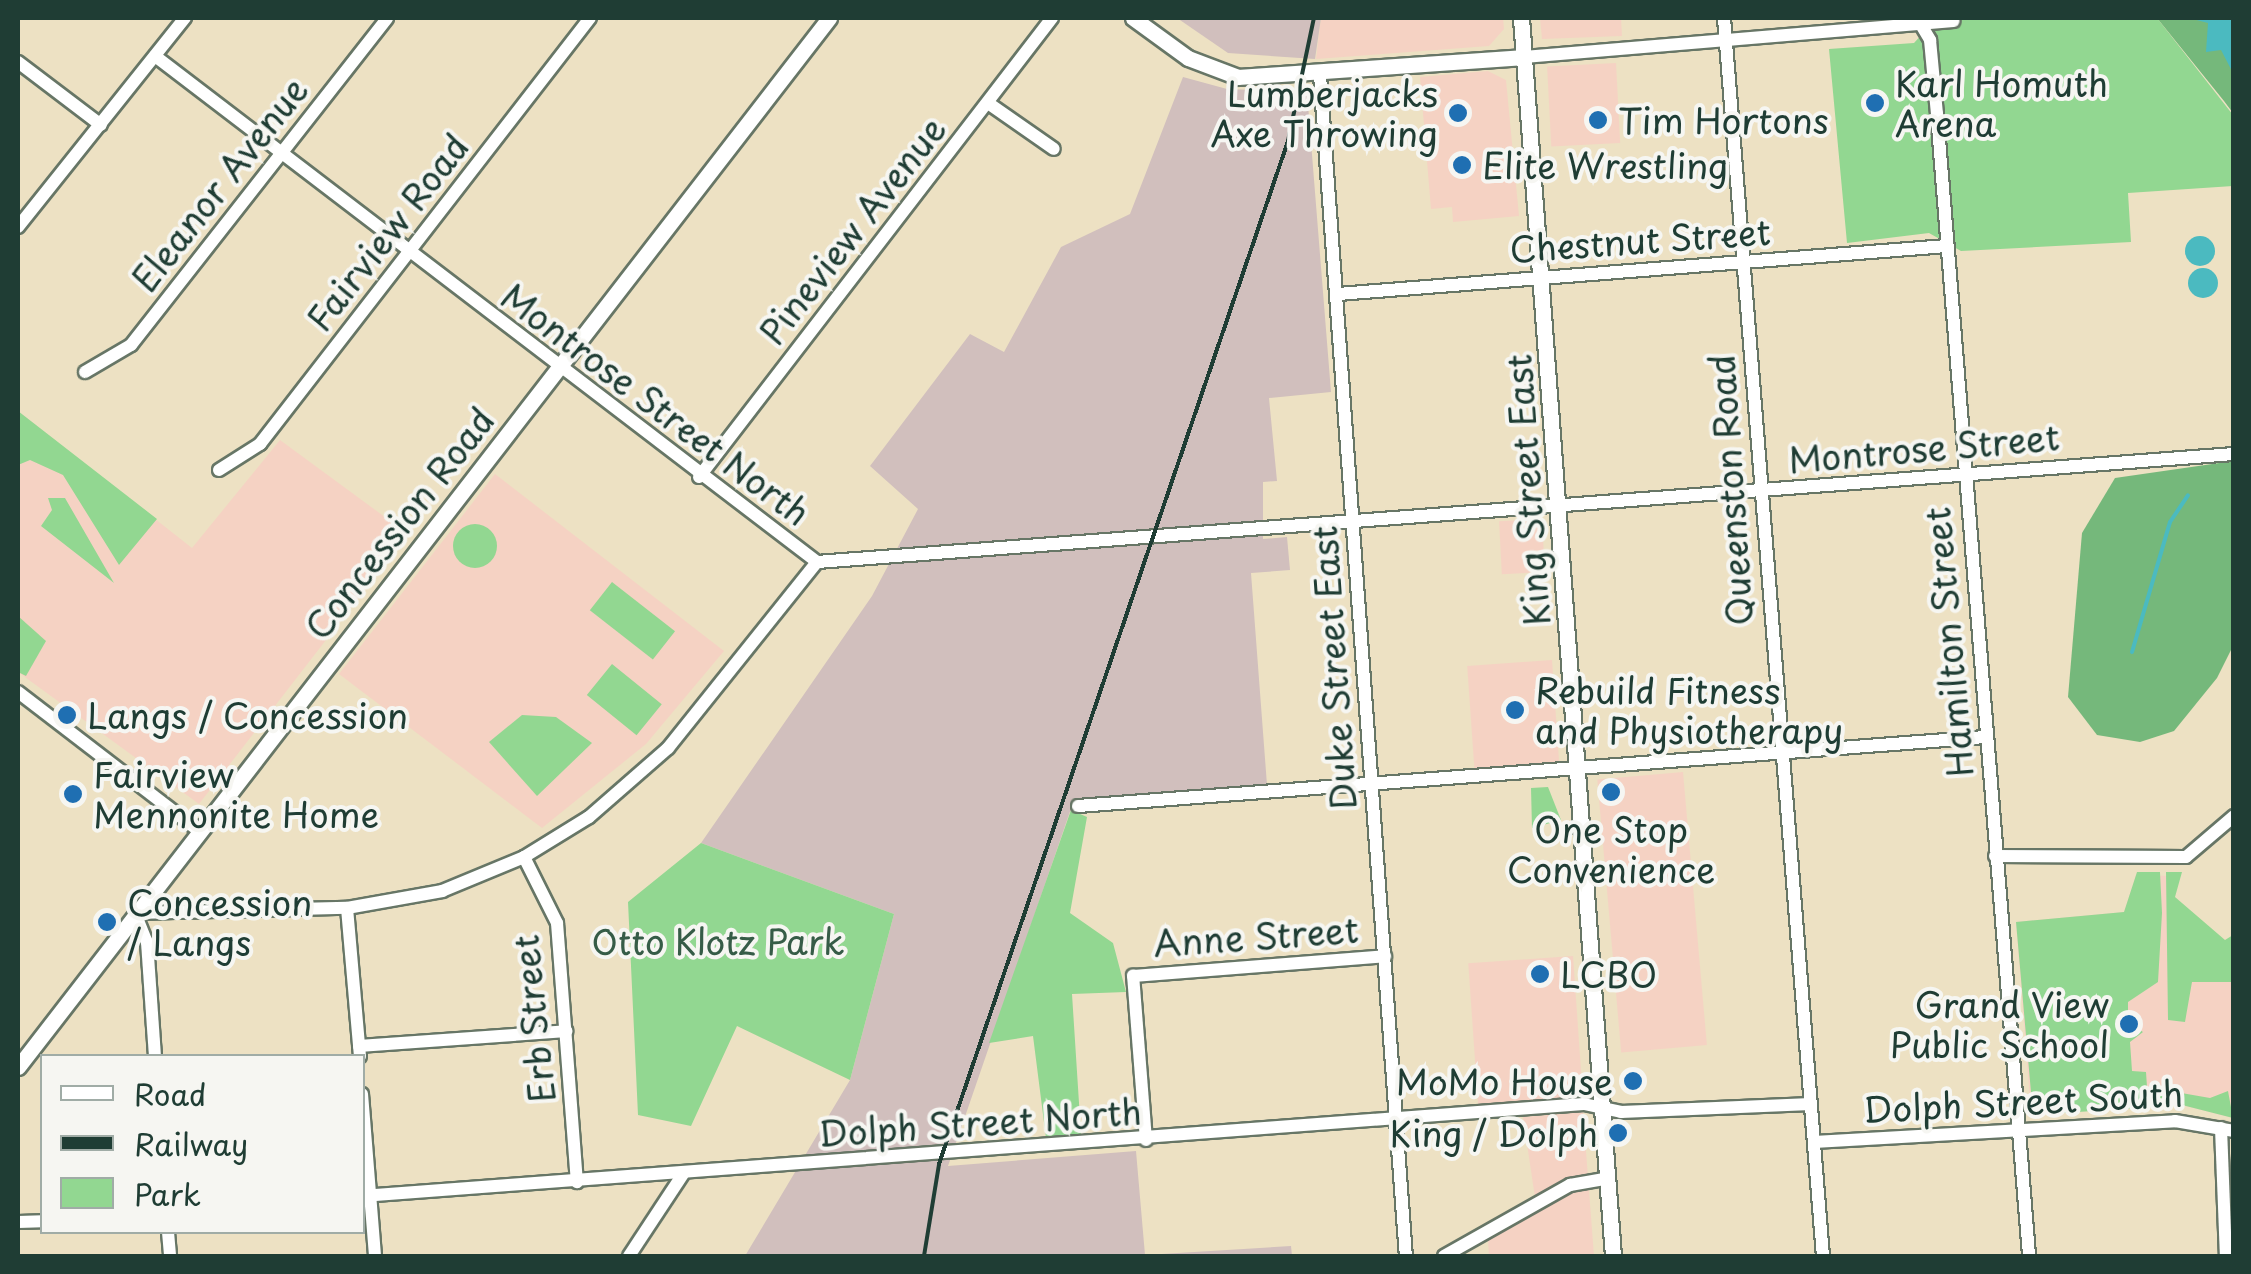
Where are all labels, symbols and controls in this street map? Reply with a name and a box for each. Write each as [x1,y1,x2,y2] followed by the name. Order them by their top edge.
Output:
[1895,62,2109,144] place label: Karl Homuth Arena
[122,69,316,299] street label: Eleanor Avenue
[1208,72,1438,154] place label: Lumberjacks Axe Throwing
[1864,92,1886,114] marker: Karl Homuth Arena
[1618,99,1828,141] place label: Tim Hortons
[1447,102,1469,124] marker: Lumberjacks Axe Throwing
[751,109,953,351] street label: Pineview Avenue
[1587,109,1609,131] marker: Tim Hortons
[298,126,476,338] street label: Fairview Road
[1482,144,1728,186] place label: Elite Wrestling
[1451,154,1473,176] marker: Elite Wrestling
[1507,210,1773,270] street label: Chestnut Street
[491,272,821,536] street label: Montrose Street North
[1700,352,1760,628] street label: Queenston Road
[1497,353,1557,627] street label: King Street East
[296,399,502,647] street label: Concession Road
[1786,415,2062,481] street label: Montrose Street
[1915,506,1981,778] street label: Hamilton Street
[1302,523,1364,813] street label: Duke Street East
[1535,669,1845,751] place label: Rebuild Fitness and Physiotherapy
[87,694,408,736] place label: Langs / Concession
[1504,699,1526,721] marker: Rebuild Fitness and Physiotherapy
[56,704,78,726] marker: Langs / Concession
[93,753,380,835] place label: Fairview Mennonite Home
[1600,781,1622,803] marker: One Stop Convenience
[62,783,84,805] marker: Fairview Mennonite Home
[1507,808,1715,890] place label: One Stop Convenience
[127,881,312,963] place label: Concession / Langs
[1152,908,1360,964] street label: Anne Street
[96,911,118,933] marker: Concession / Langs
[588,920,848,962] park label: Otto Klotz Park
[503,930,563,1108] street label: Erb Street
[1560,953,1657,995] place label: LCBO
[1529,963,1551,985] marker: LCBO
[1888,983,2109,1065] place label: Grand View Public School
[2118,1013,2140,1035] marker: Grand View Public School
[40,1054,365,1234] legend
[1395,1060,1613,1102] place label: MoMo House
[1622,1070,1644,1092] marker: MoMo House
[134,1071,207,1116] text: Road
[1860,1072,2186,1130] street label: Dolph Street South
[816,1090,1144,1154] street label: Dolph Street North
[1388,1112,1598,1154] place label: King / Dolph
[134,1121,248,1166] text: Railway
[1607,1122,1629,1144] marker: King / Dolph
[134,1171,201,1216] text: Park

